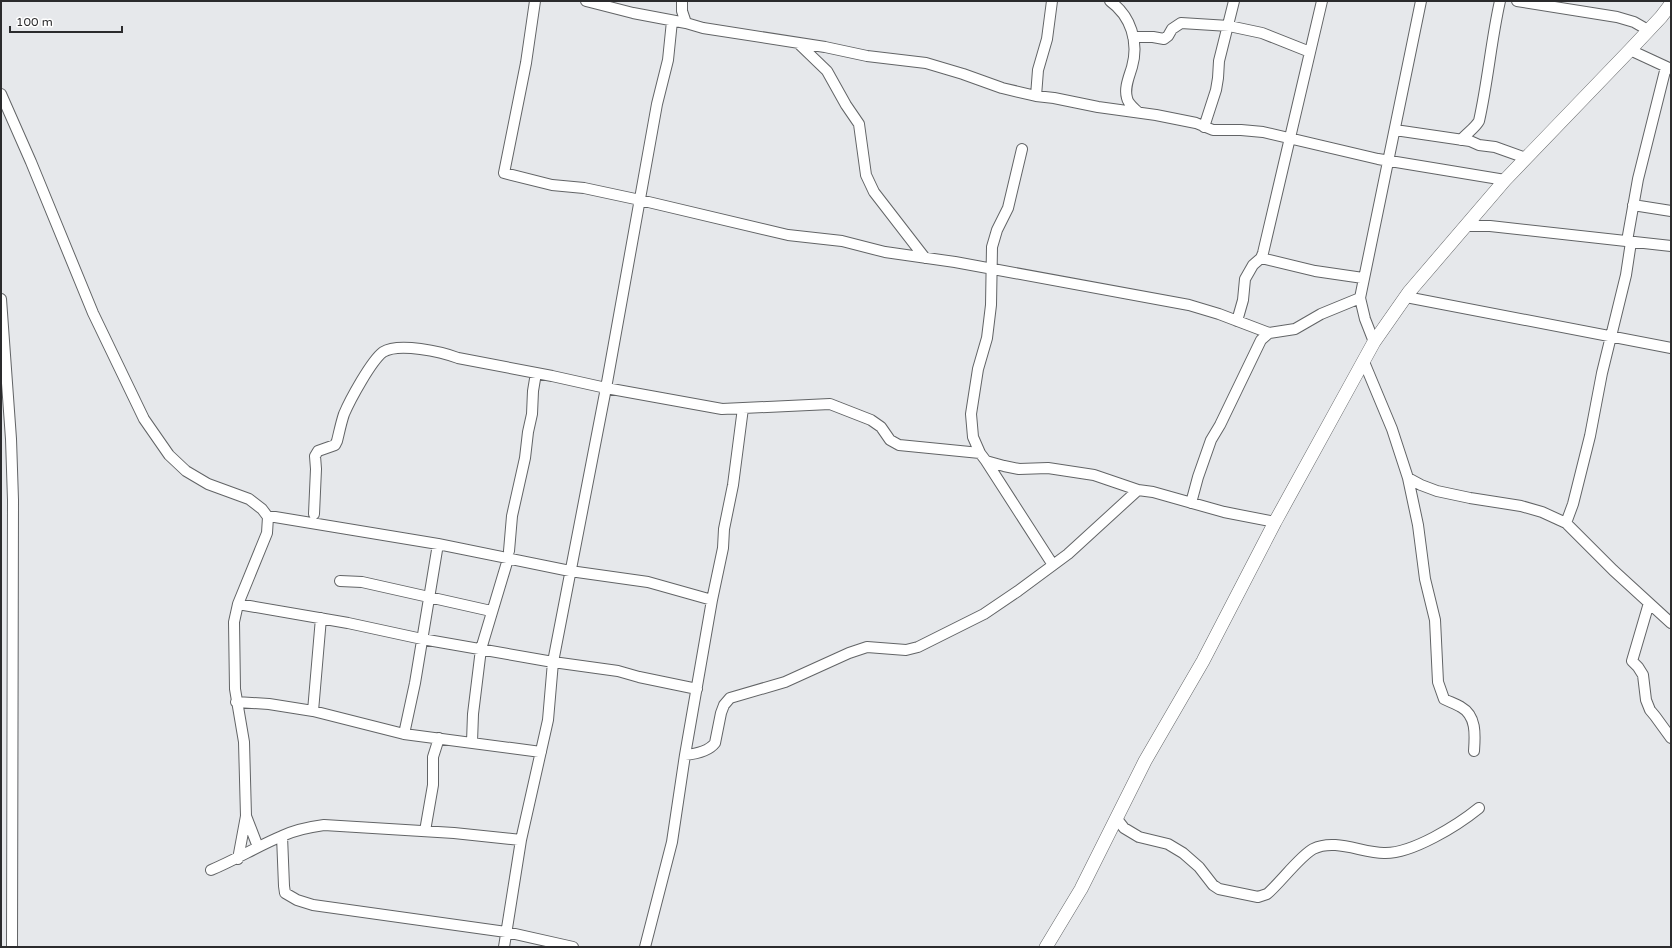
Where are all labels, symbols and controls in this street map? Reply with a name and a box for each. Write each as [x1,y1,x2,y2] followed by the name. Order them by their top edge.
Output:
[10,8,122,34] scale bar
[16,15,53,29] text: 100 m

